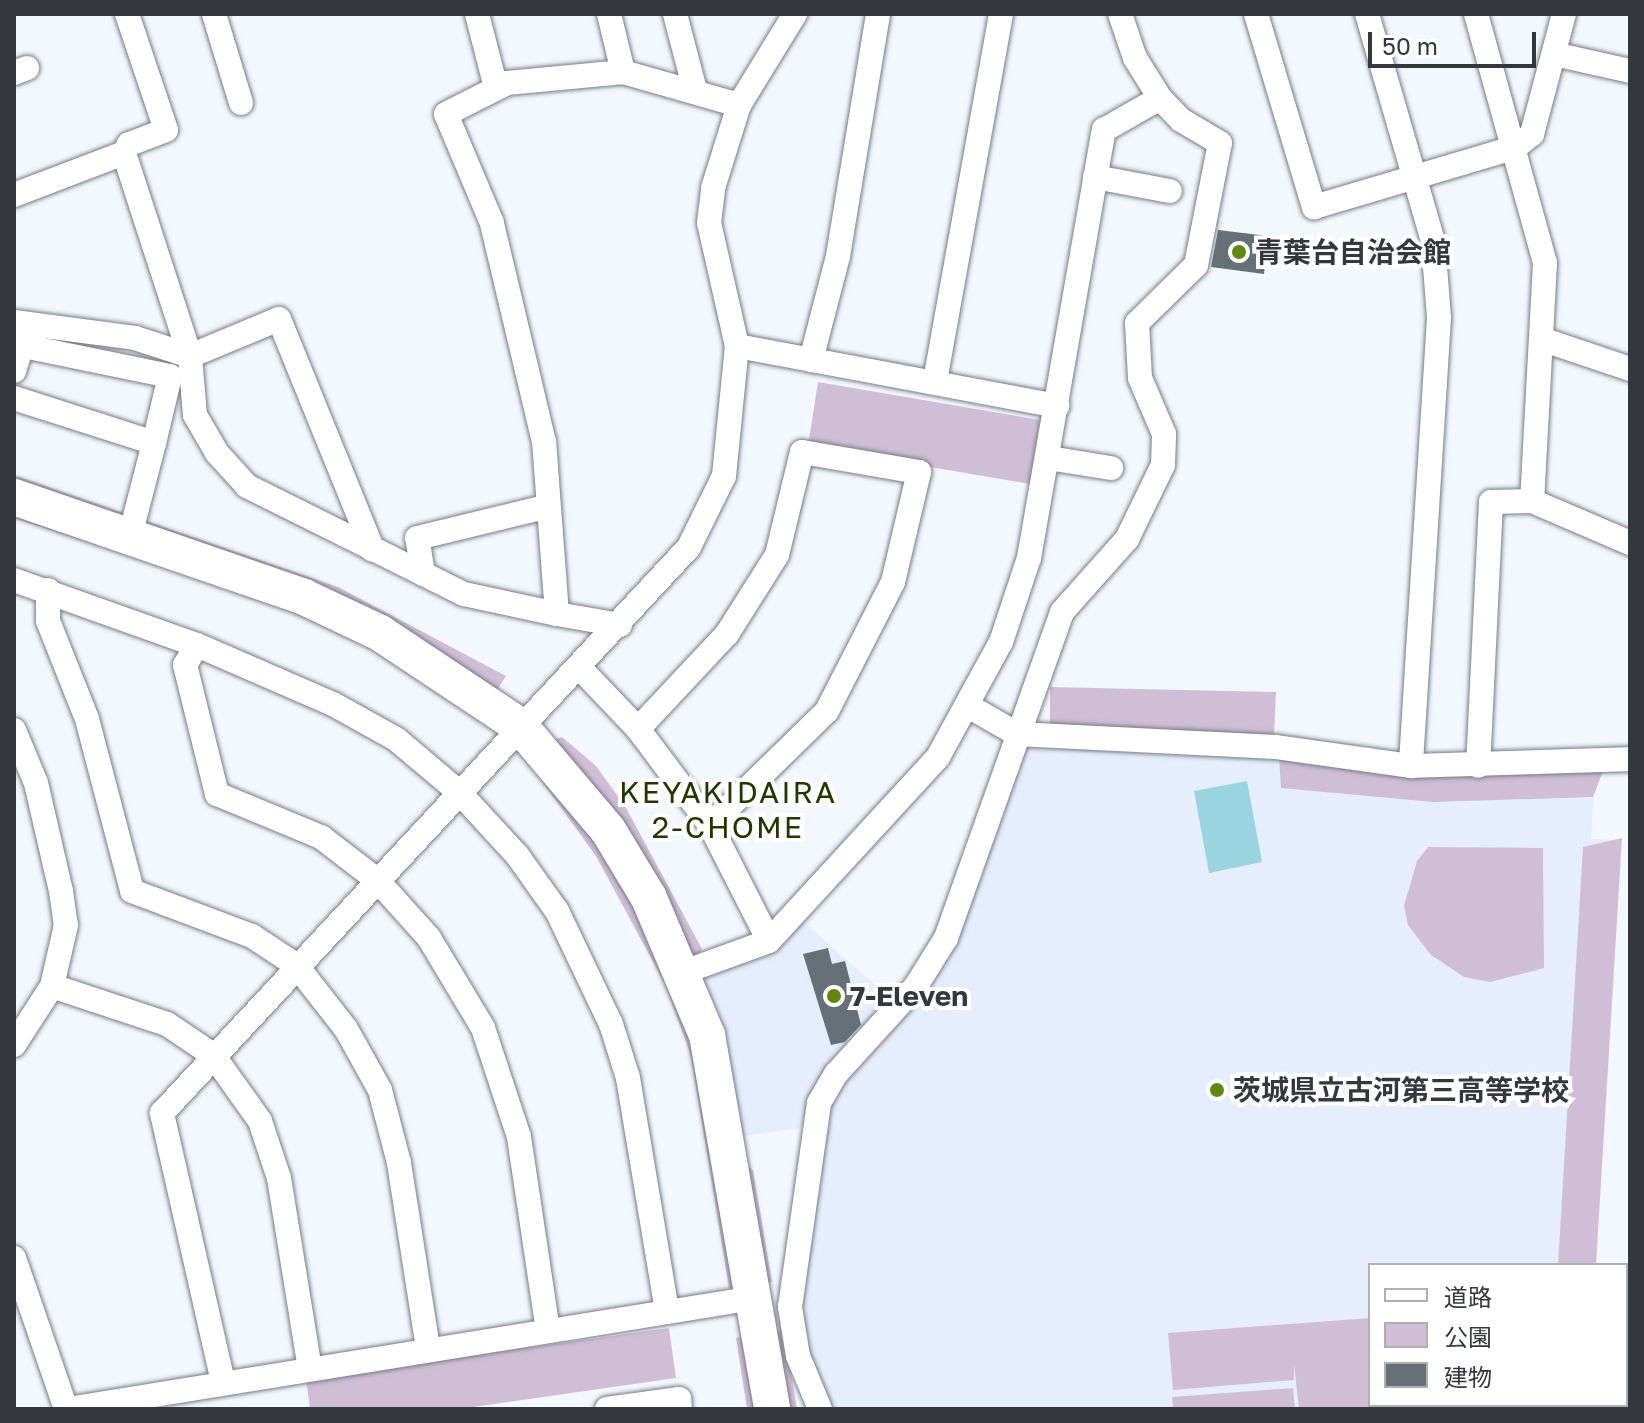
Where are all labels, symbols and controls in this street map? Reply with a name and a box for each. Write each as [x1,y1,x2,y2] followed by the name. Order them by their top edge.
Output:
[1372,16,1540,66] scale bar
[1382,31,1438,60] text: 50 m
[1255,235,1451,269] place label: 青葉台自治会館
[1230,243,1248,261] marker: 青葉台自治会館
[619,774,837,844] district label: KEYAKIDAIRA 2-CHOME
[850,979,968,1013] place label: 7-Eleven
[825,987,843,1005] marker: 7-Eleven
[1233,1073,1569,1107] place label: 茨城県立古河第三高等学校
[1208,1081,1226,1099] marker: 茨城県立古河第三高等学校
[1368,1263,1628,1407] legend
[1444,1282,1492,1311] text: 道路
[1444,1322,1492,1351] text: 公園
[1444,1362,1492,1391] text: 建物

